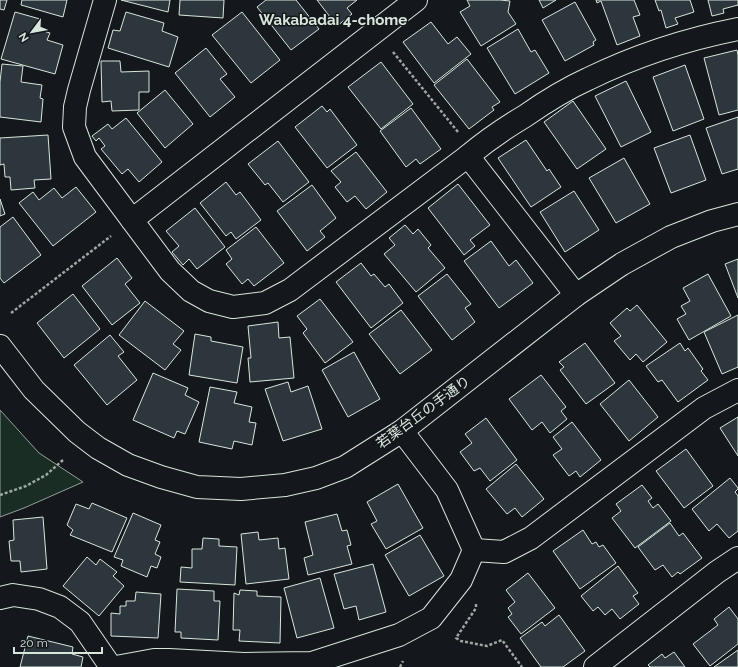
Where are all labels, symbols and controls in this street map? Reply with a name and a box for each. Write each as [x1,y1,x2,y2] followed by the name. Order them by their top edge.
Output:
[259,11,407,29] district label: Wakabadai 4-chome
[12,12,52,52] north arrow
[16,30,32,44] text: N
[373,373,473,451] street label: 若葉台丘の手通り
[14,629,102,655] scale bar
[20,636,48,650] text: 20 m

